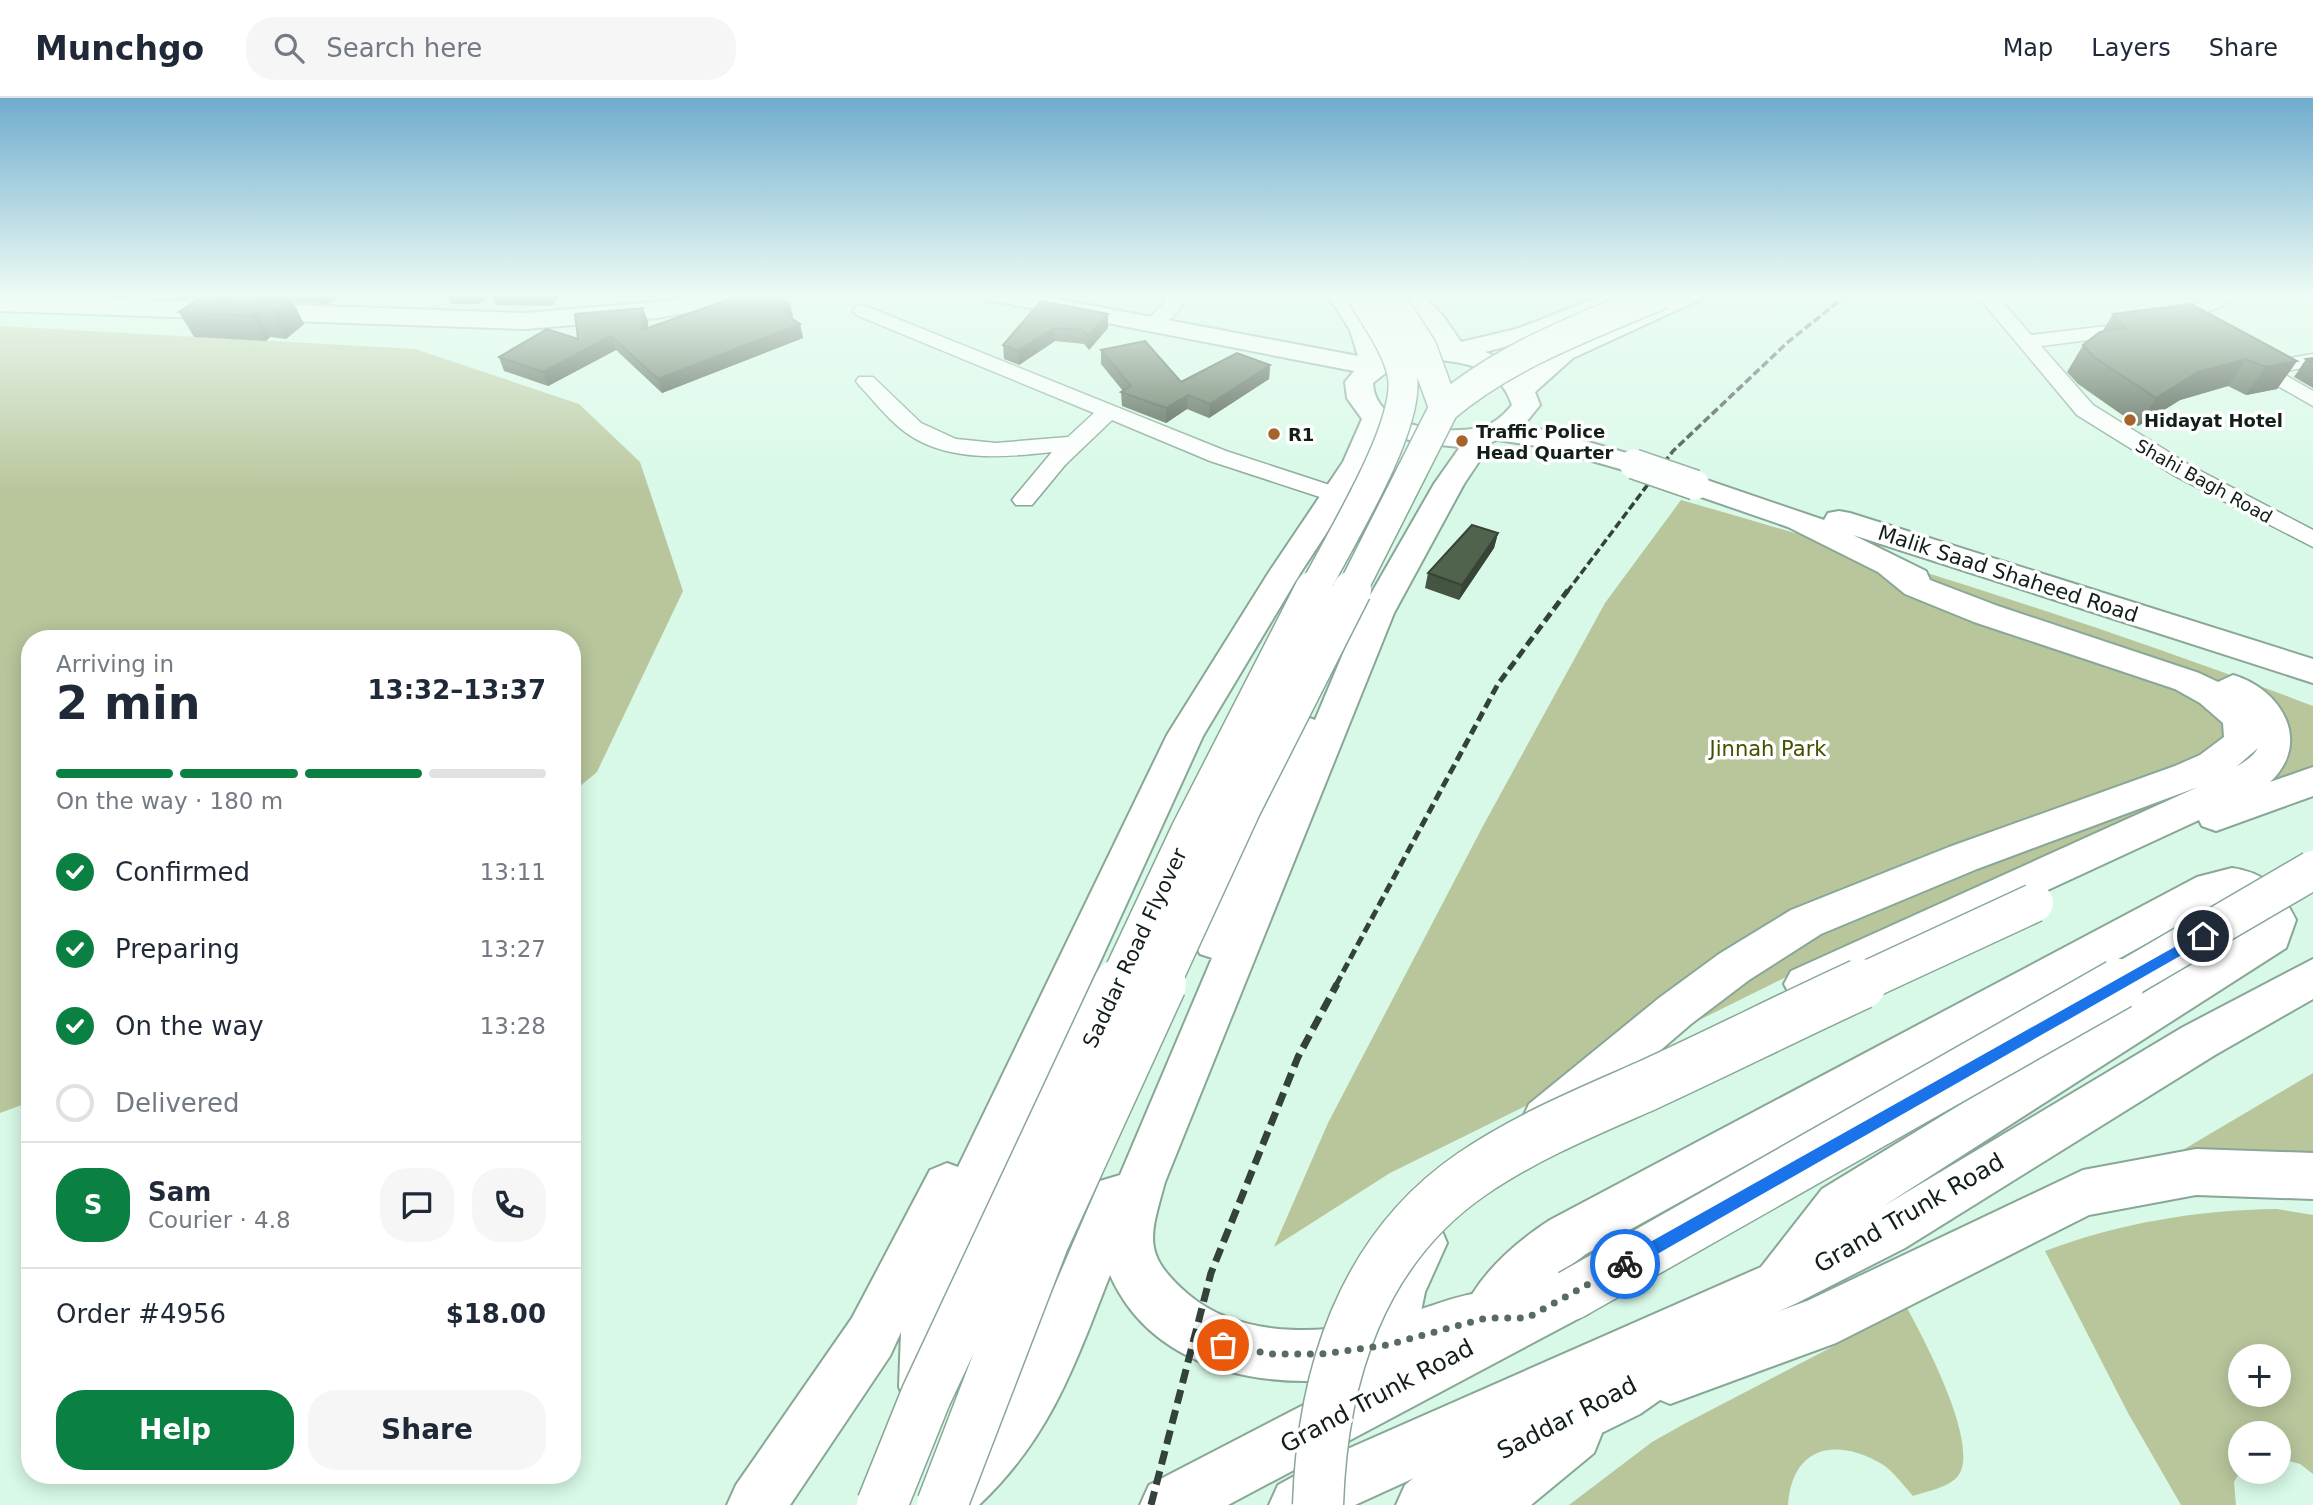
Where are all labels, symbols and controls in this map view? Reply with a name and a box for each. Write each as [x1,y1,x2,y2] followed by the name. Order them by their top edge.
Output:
[246,17,736,80] search box
[35,29,204,68] text: Munchgo
[270,29,308,67] icon: search
[326,33,482,63] text: Search here
[2003,34,2053,62] text: Map
[2091,34,2171,62] text: Layers
[2209,34,2278,62] text: Share
[2144,410,2283,431] place label: Hidayat Hotel
[2122,412,2138,428] marker: Hidayat Hotel
[1476,421,1614,463] place label: Traffic Police Head Quarter
[1288,424,1314,445] place label: R1
[1266,426,1282,442] marker: R1
[1454,433,1470,449] marker: Traffic Police Head Quarter
[2132,435,2276,527] street label: Shahi Bagh Road
[1875,521,2141,627] street label: Malik Saad Shaheed Road
[56,651,174,677] text: Arriving in
[367,675,546,705] text: 13:32–13:37
[56,676,200,730] text: 2 min
[1708,737,1827,761] park label: Jinnah Park
[56,788,283,814] text: On the way · 180 m
[1078,844,1192,1052] street label: Saddar Road Flyover
[56,853,94,891] icon: check
[115,857,250,887] text: Confirmed
[480,859,546,885] text: 13:11
[2173,906,2233,966] pin
[2184,917,2222,955] icon: home
[56,930,94,968] icon: check
[115,934,240,964] text: Preparing
[480,936,546,962] text: 13:27
[56,1007,94,1045] icon: check
[115,1011,264,1041] text: On the way
[480,1013,546,1039] text: 13:28
[115,1088,239,1118] text: Delivered
[1809,1147,2009,1279] street label: Grand Trunk Road
[380,1168,454,1242] button: chat
[472,1168,546,1242] button: phone
[148,1177,211,1207] text: Sam
[84,1190,102,1220] text: S
[148,1207,291,1233] text: Courier · 4.8
[1590,1229,1660,1299] courier
[1606,1245,1644,1283] icon: bike
[56,1299,226,1329] text: Order #4956
[446,1299,546,1329] text: $18.00
[1193,1315,1253,1375] pin
[1204,1326,1242,1364] icon: bag
[1276,1333,1478,1459] street label: Grand Trunk Road
[2228,1344,2291,1484] map controls
[2228,1344,2291,1407] button: +
[1493,1371,1641,1465] street label: Saddar Road
[56,1390,294,1470] button: Help
[308,1390,546,1470] button: Share
[2228,1421,2291,1484] button: −

